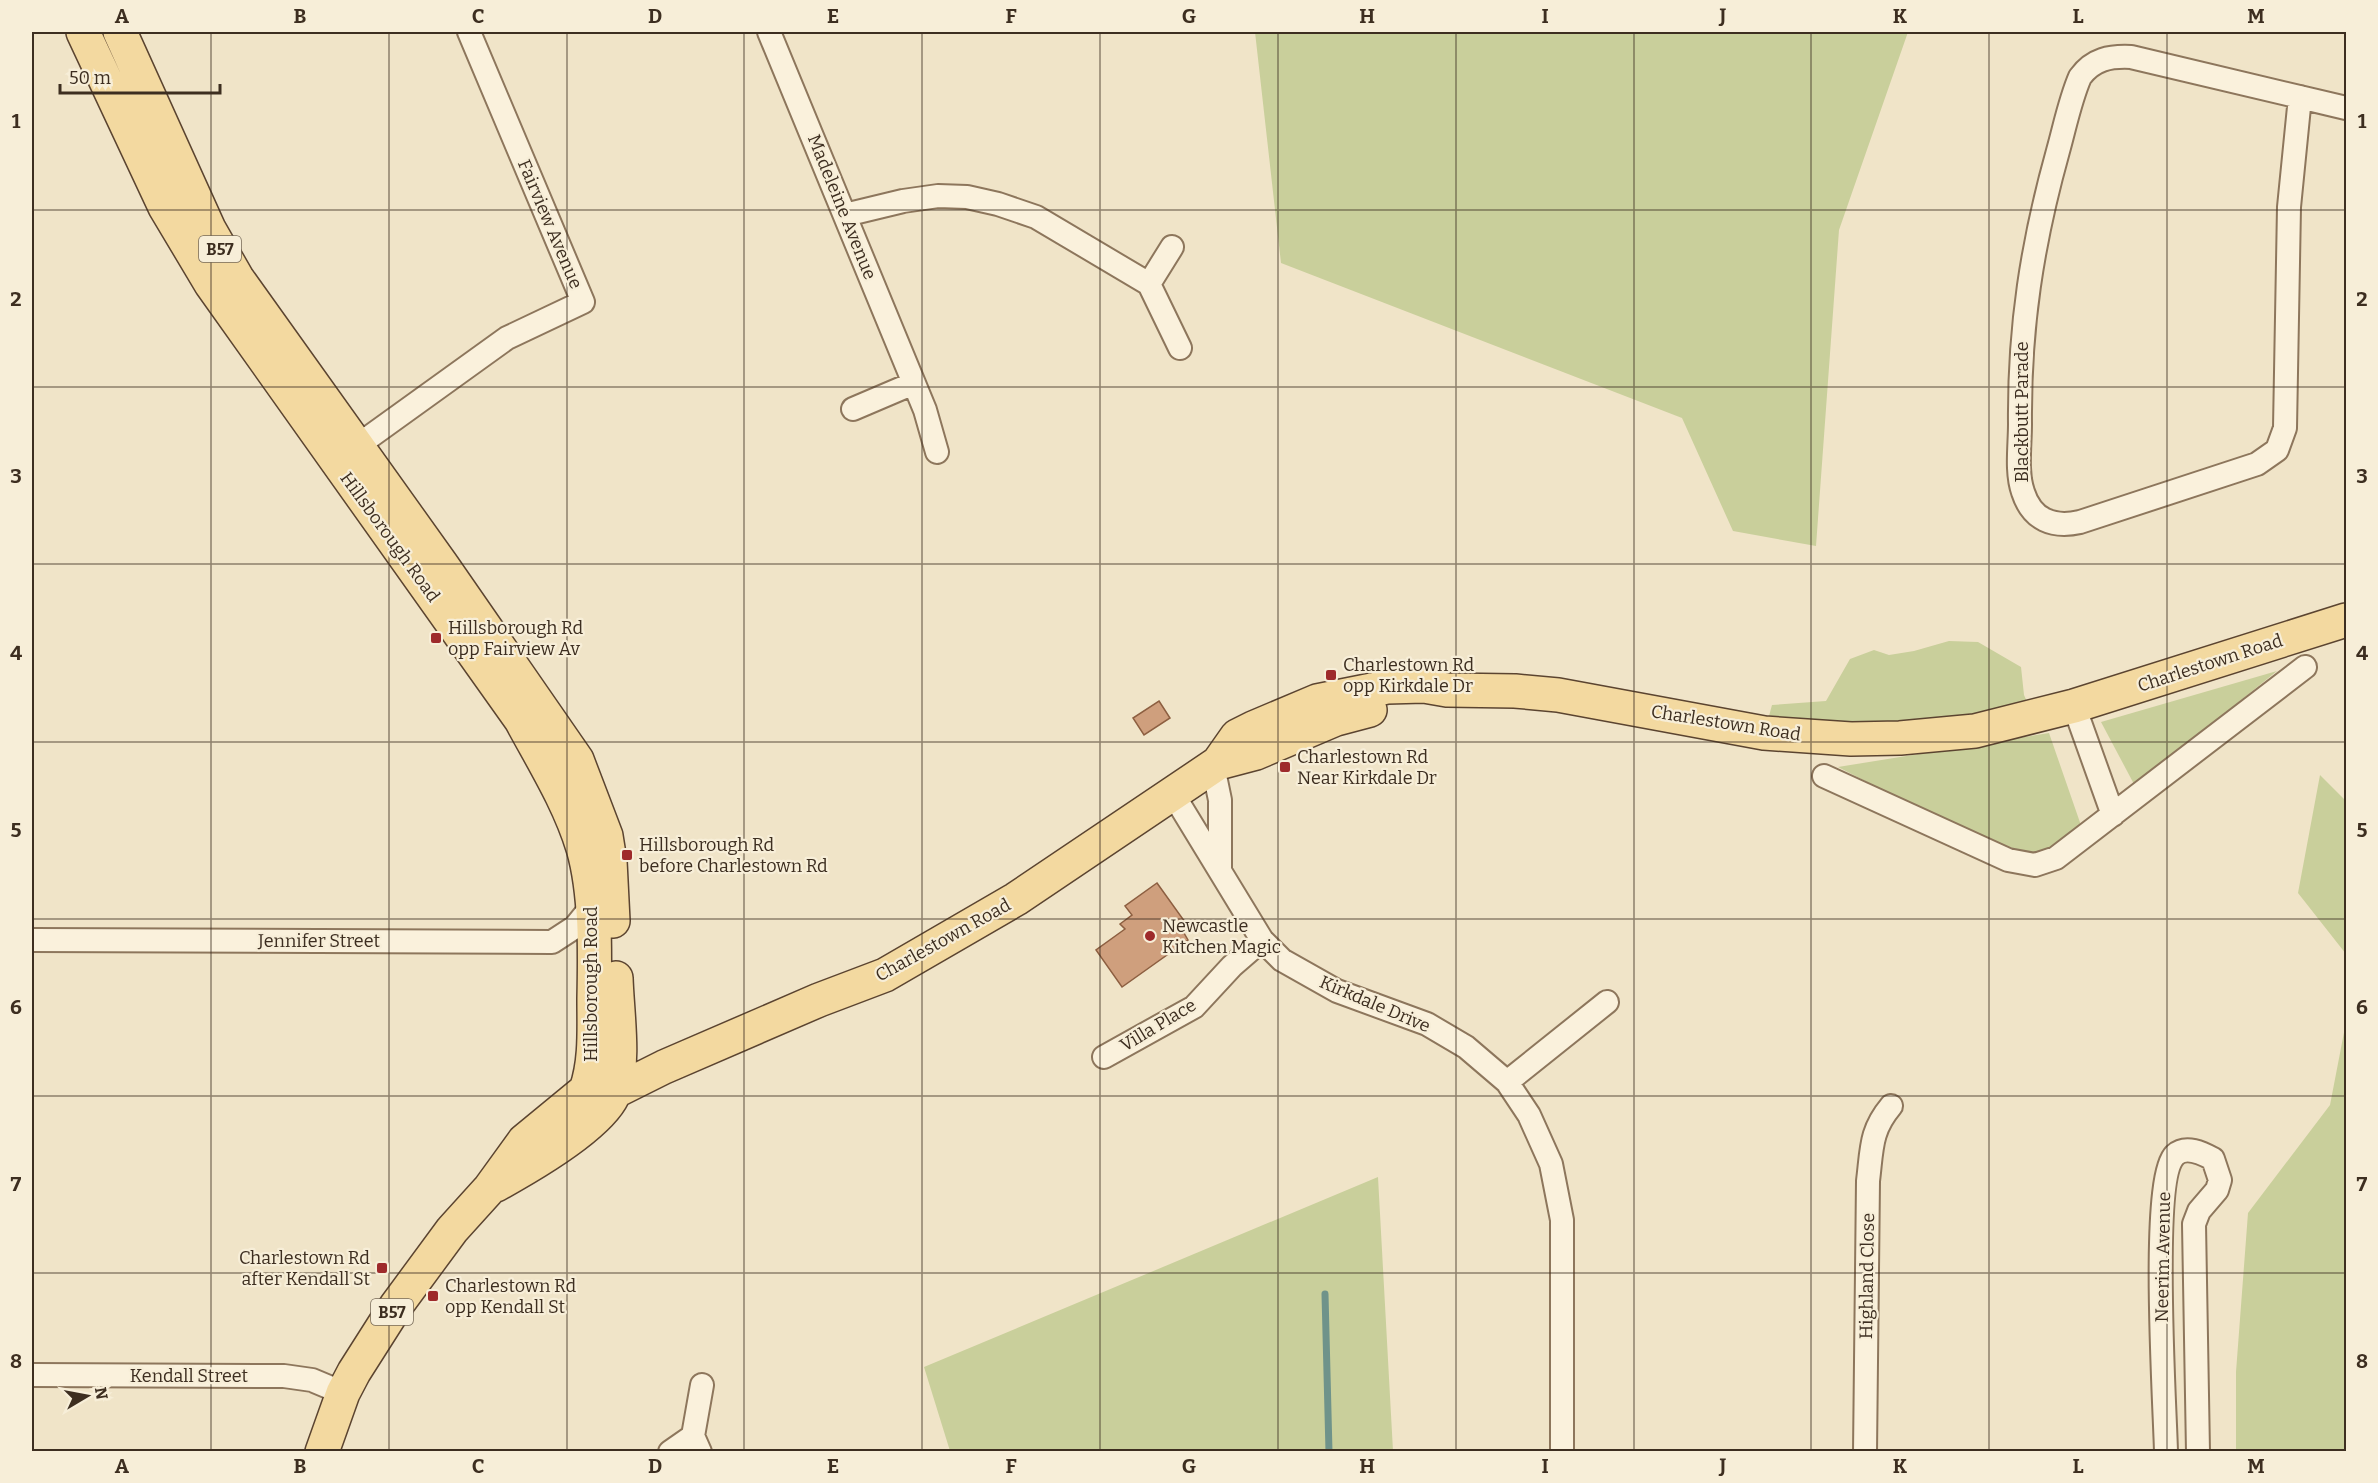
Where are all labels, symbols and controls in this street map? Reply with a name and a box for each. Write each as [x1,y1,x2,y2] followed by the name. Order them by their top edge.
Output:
[115,4,130,28] text: A
[294,4,307,28] text: B
[472,4,484,28] text: C
[648,4,662,28] text: D
[827,4,839,28] text: E
[1005,4,1017,28] text: F
[1182,4,1196,28] text: G
[1359,4,1375,28] text: H
[1541,4,1549,28] text: I
[1719,4,1727,28] text: J
[1893,4,1908,28] text: K
[2072,4,2084,28] text: L
[2247,4,2265,28] text: M
[60,57,220,95] scale bar
[69,67,111,89] text: 50 m
[12,109,21,133] text: 1
[2358,109,2367,133] text: 1
[803,131,881,283] street label: Madeleine Avenue
[513,156,587,292] street label: Fairview Avenue
[199,236,241,262] road number: B57
[10,287,22,311] text: 2
[2356,287,2368,311] text: 2
[2011,341,2033,483] street label: Blackbutt Parade
[10,464,22,488] text: 3
[2356,464,2368,488] text: 3
[335,468,445,607] street label: Hillsborough Road
[448,617,584,660] place label: Hillsborough Rd opp Fairview Av
[2135,629,2286,697] street label: Charlestown Road
[429,631,443,645] marker: Hillsborough Rd opp Fairview Av
[10,641,22,665] text: 4
[2356,641,2368,665] text: 4
[1343,654,1474,697] place label: Charlestown Rd opp Kirkdale Dr
[1324,668,1338,682] marker: Charlestown Rd opp Kirkdale Dr
[1650,700,1803,746] street label: Charlestown Road
[1297,746,1437,789] place label: Charlestown Rd Near Kirkdale Dr
[1278,760,1292,774] marker: Charlestown Rd Near Kirkdale Dr
[11,818,22,842] text: 5
[2357,818,2368,842] text: 5
[639,834,828,877] place label: Hillsborough Rd before Charlestown Rd
[620,848,634,862] marker: Hillsborough Rd before Charlestown Rd
[872,894,1015,986] street label: Charlestown Road
[580,906,602,1062] street label: Hillsborough Road
[1162,915,1281,958] place label: Newcastle Kitchen Magic
[1143,929,1157,943] marker: Newcastle Kitchen Magic
[257,930,380,952] street label: Jennifer Street
[1316,971,1434,1037] street label: Kirkdale Drive
[1116,994,1200,1056] street label: Villa Place
[10,995,22,1019] text: 6
[2356,995,2368,1019] text: 6
[11,1172,22,1196] text: 7
[2357,1172,2368,1196] text: 7
[2151,1191,2175,1323] street label: Neerim Avenue
[1855,1213,1879,1339] street label: Highland Close
[239,1247,370,1290] place label: Charlestown Rd after Kendall St
[375,1261,389,1275] marker: Charlestown Rd after Kendall St
[445,1275,576,1318] place label: Charlestown Rd opp Kendall St
[426,1289,440,1303] marker: Charlestown Rd opp Kendall St
[371,1299,413,1325] road number: B57
[10,1349,22,1373] text: 8
[2356,1349,2368,1373] text: 8
[130,1365,249,1387] street label: Kendall Street
[57,1366,117,1426] north arrow
[91,1386,112,1401] text: N
[115,1454,130,1478] text: A
[294,1454,307,1478] text: B
[472,1454,484,1478] text: C
[648,1454,662,1478] text: D
[827,1454,839,1478] text: E
[1005,1454,1017,1478] text: F
[1182,1454,1196,1478] text: G
[1359,1454,1375,1478] text: H
[1541,1454,1549,1478] text: I
[1719,1454,1727,1478] text: J
[1893,1454,1908,1478] text: K
[2072,1454,2084,1478] text: L
[2247,1454,2265,1478] text: M

